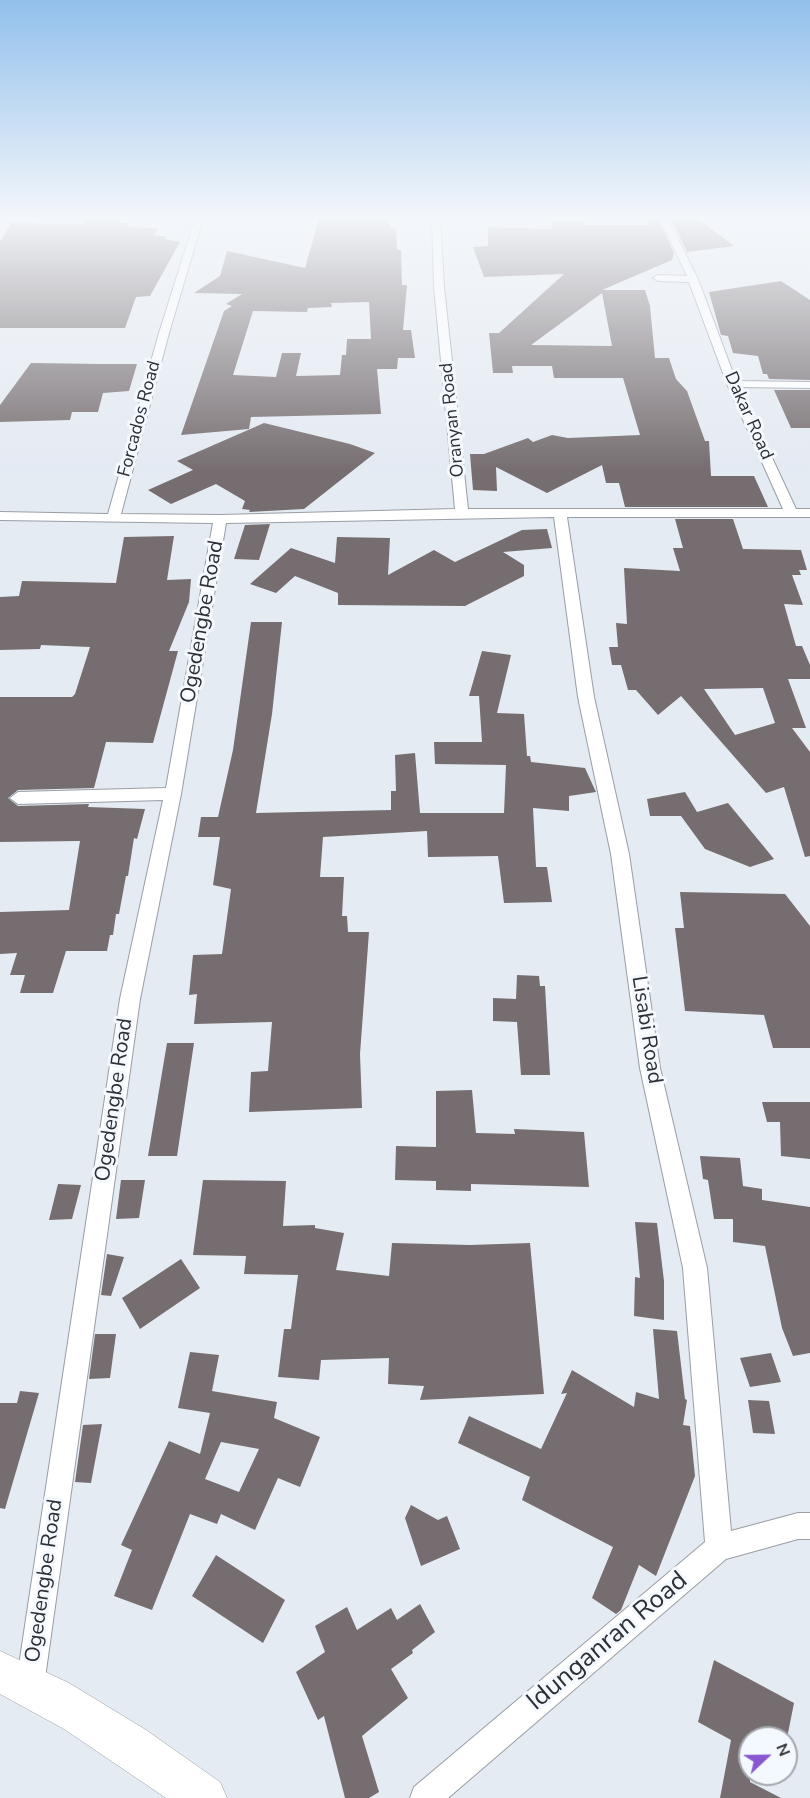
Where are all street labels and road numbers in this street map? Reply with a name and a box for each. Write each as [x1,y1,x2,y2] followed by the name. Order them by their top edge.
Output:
[114,359,166,479] street label: Forcados Road
[436,362,470,478] street label: Oranyan Road
[719,369,777,463] street label: Dakar Road
[176,539,230,705] street label: Ogedengbe Road
[625,974,667,1086] street label: Lisabi Road
[91,1017,139,1183] street label: Ogedengbe Road
[21,1498,69,1664] street label: Ogedengbe Road
[521,1566,695,1718] street label: Idunganran Road

